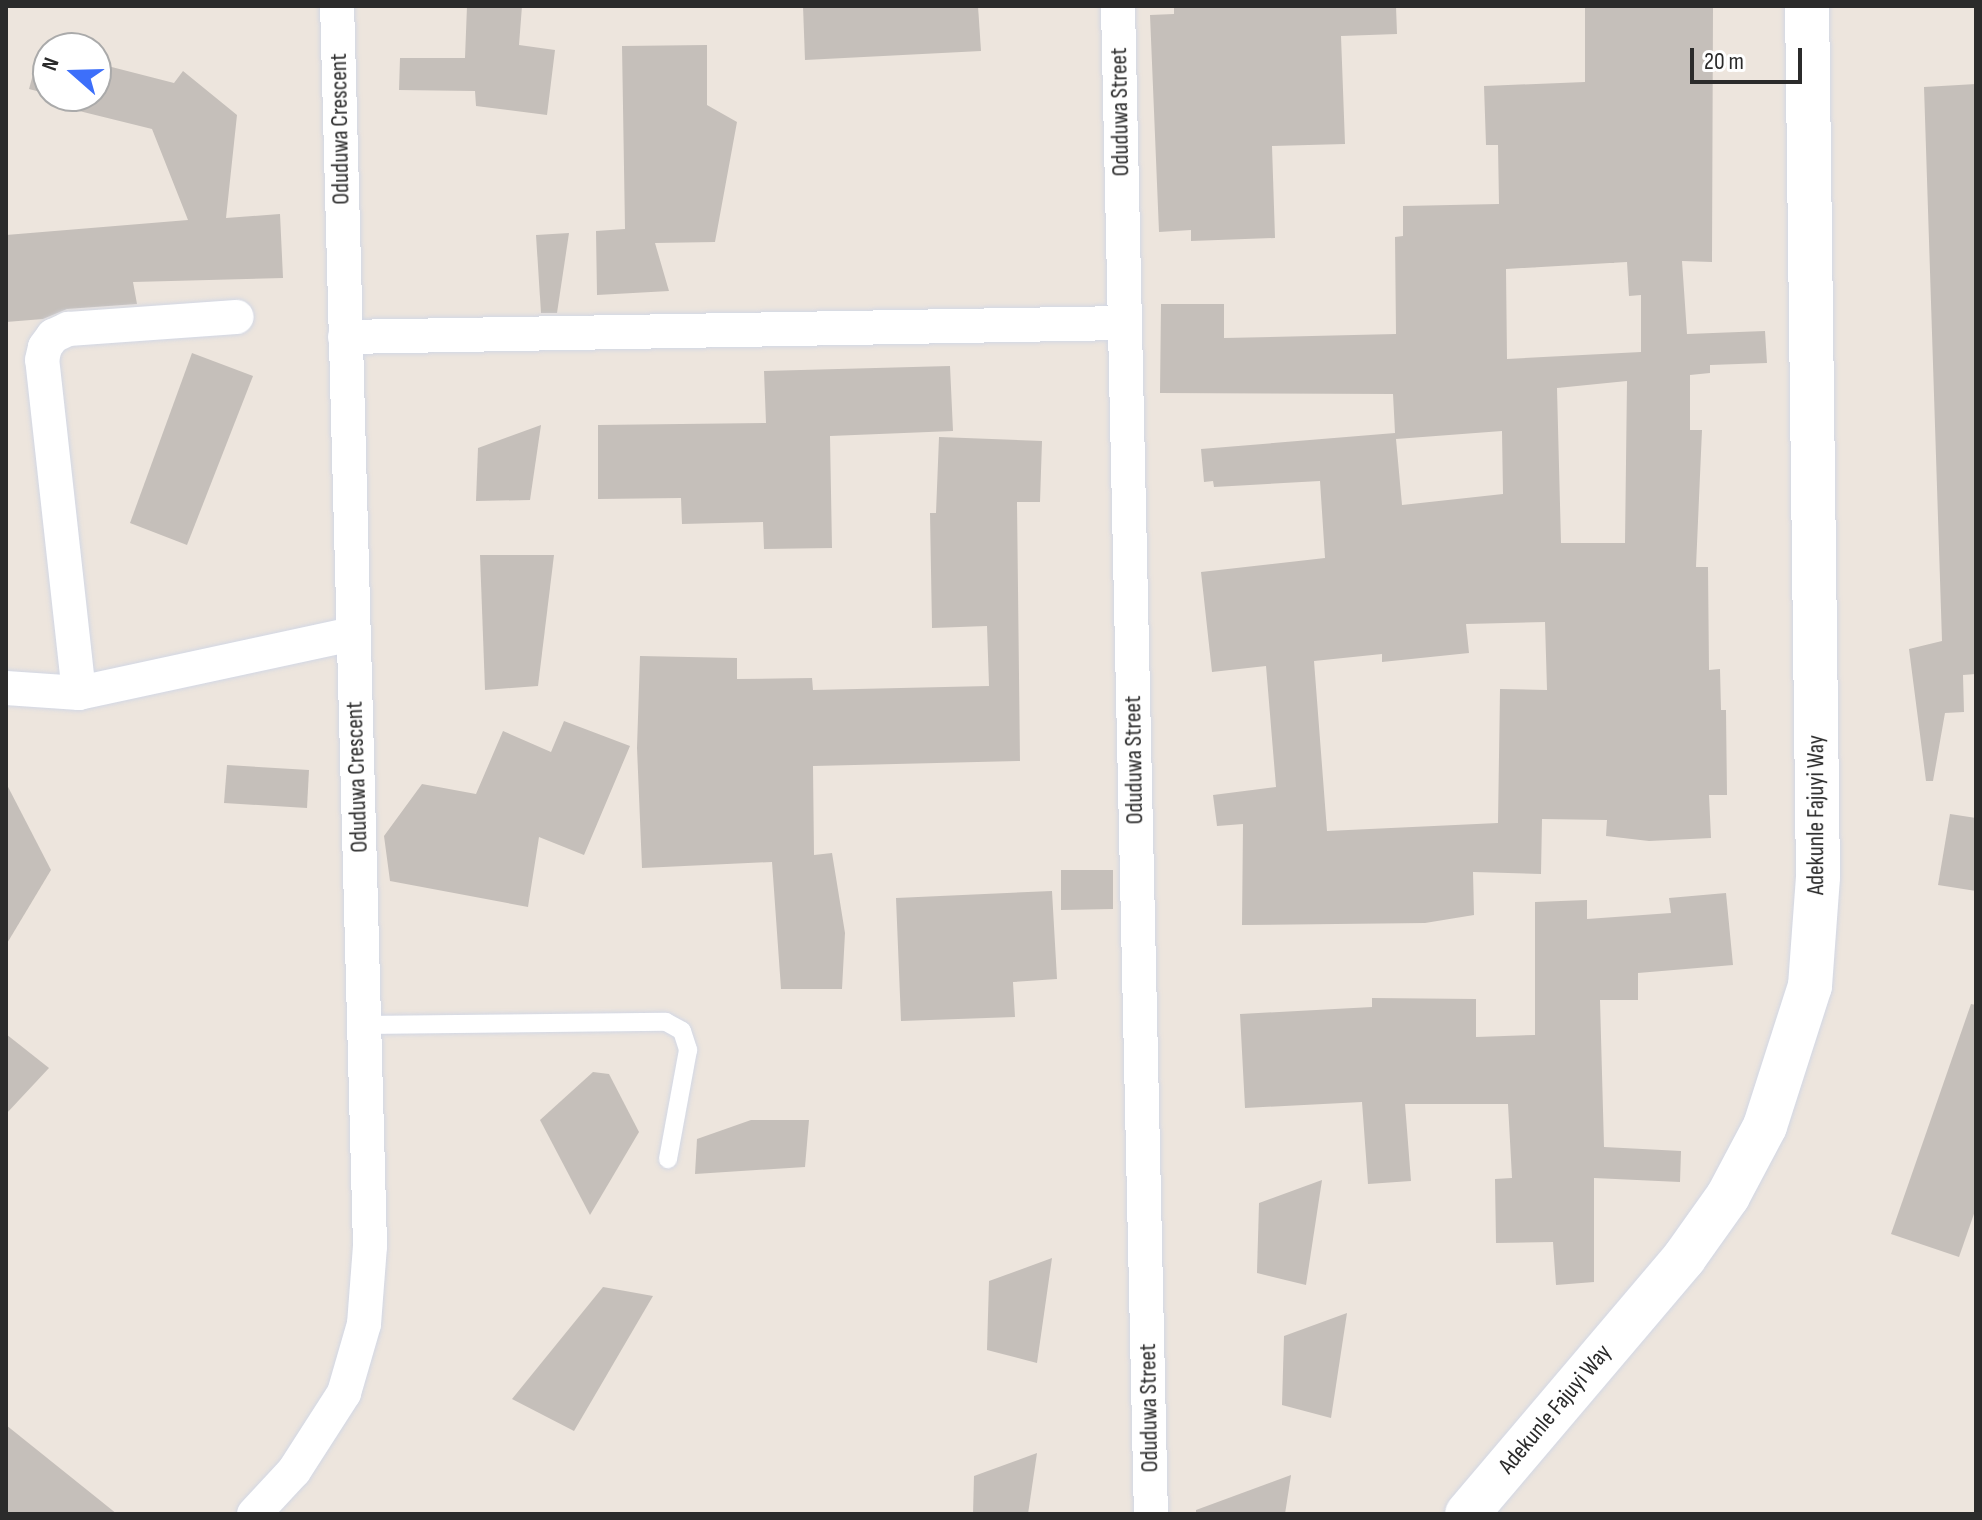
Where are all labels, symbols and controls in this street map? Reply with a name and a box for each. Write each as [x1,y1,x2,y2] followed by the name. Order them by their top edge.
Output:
[32,32,112,112] north arrow
[1694,32,1806,82] scale bar
[1104,47,1136,177] street label: Oduduwa Street
[1704,47,1744,76] text: 20 m
[324,53,356,205] street label: Oduduwa Crescent
[36,54,66,74] text: N
[1118,695,1150,825] street label: Oduduwa Street
[340,701,374,853] street label: Oduduwa Crescent
[1802,735,1830,895] street label: Adekunle Fajuyi Way
[1493,1338,1617,1480] street label: Adekunle Fajuyi Way
[1133,1343,1165,1473] street label: Oduduwa Street

